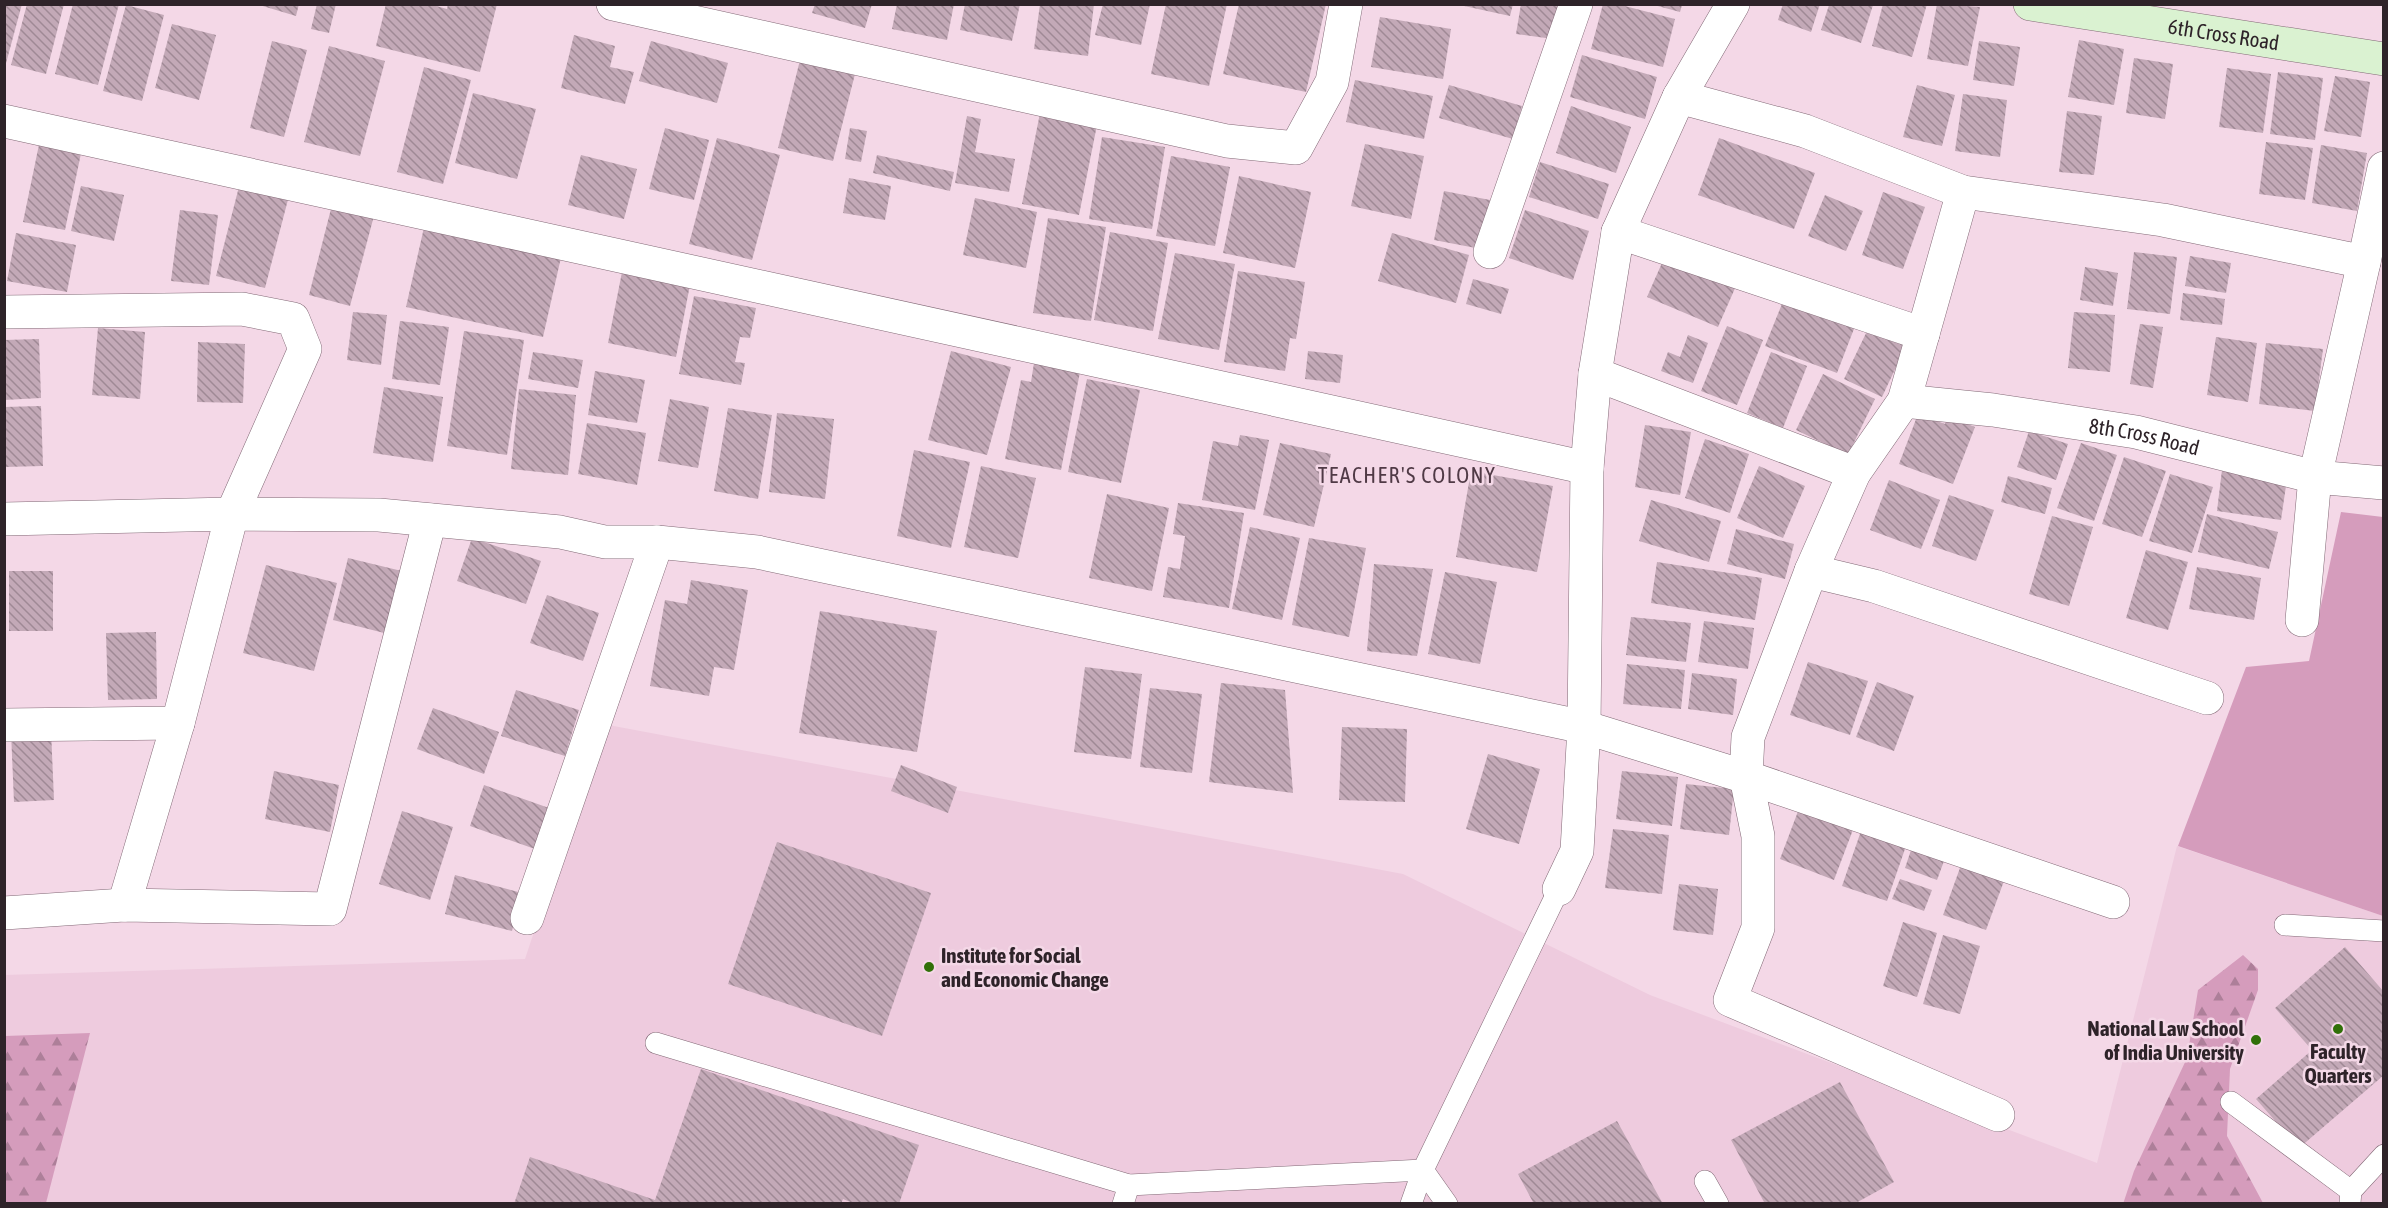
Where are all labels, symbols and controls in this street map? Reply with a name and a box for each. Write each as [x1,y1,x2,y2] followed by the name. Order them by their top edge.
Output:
[2166,14,2281,55] street label: 6th Cross Road
[2087,413,2202,459] street label: 8th Cross Road
[1318,462,1496,488] district label: TEACHER'S COLONY
[941,943,1109,991] place label: Institute for Social and Economic Change
[922,960,936,974] marker: Institute for Social and Economic Change
[2087,1016,2244,1064] place label: National Law School of India University
[2331,1022,2345,1036] marker: Faculty Quarters
[2249,1033,2263,1047] marker: National Law School of India University
[2304,1039,2372,1087] place label: Faculty Quarters

